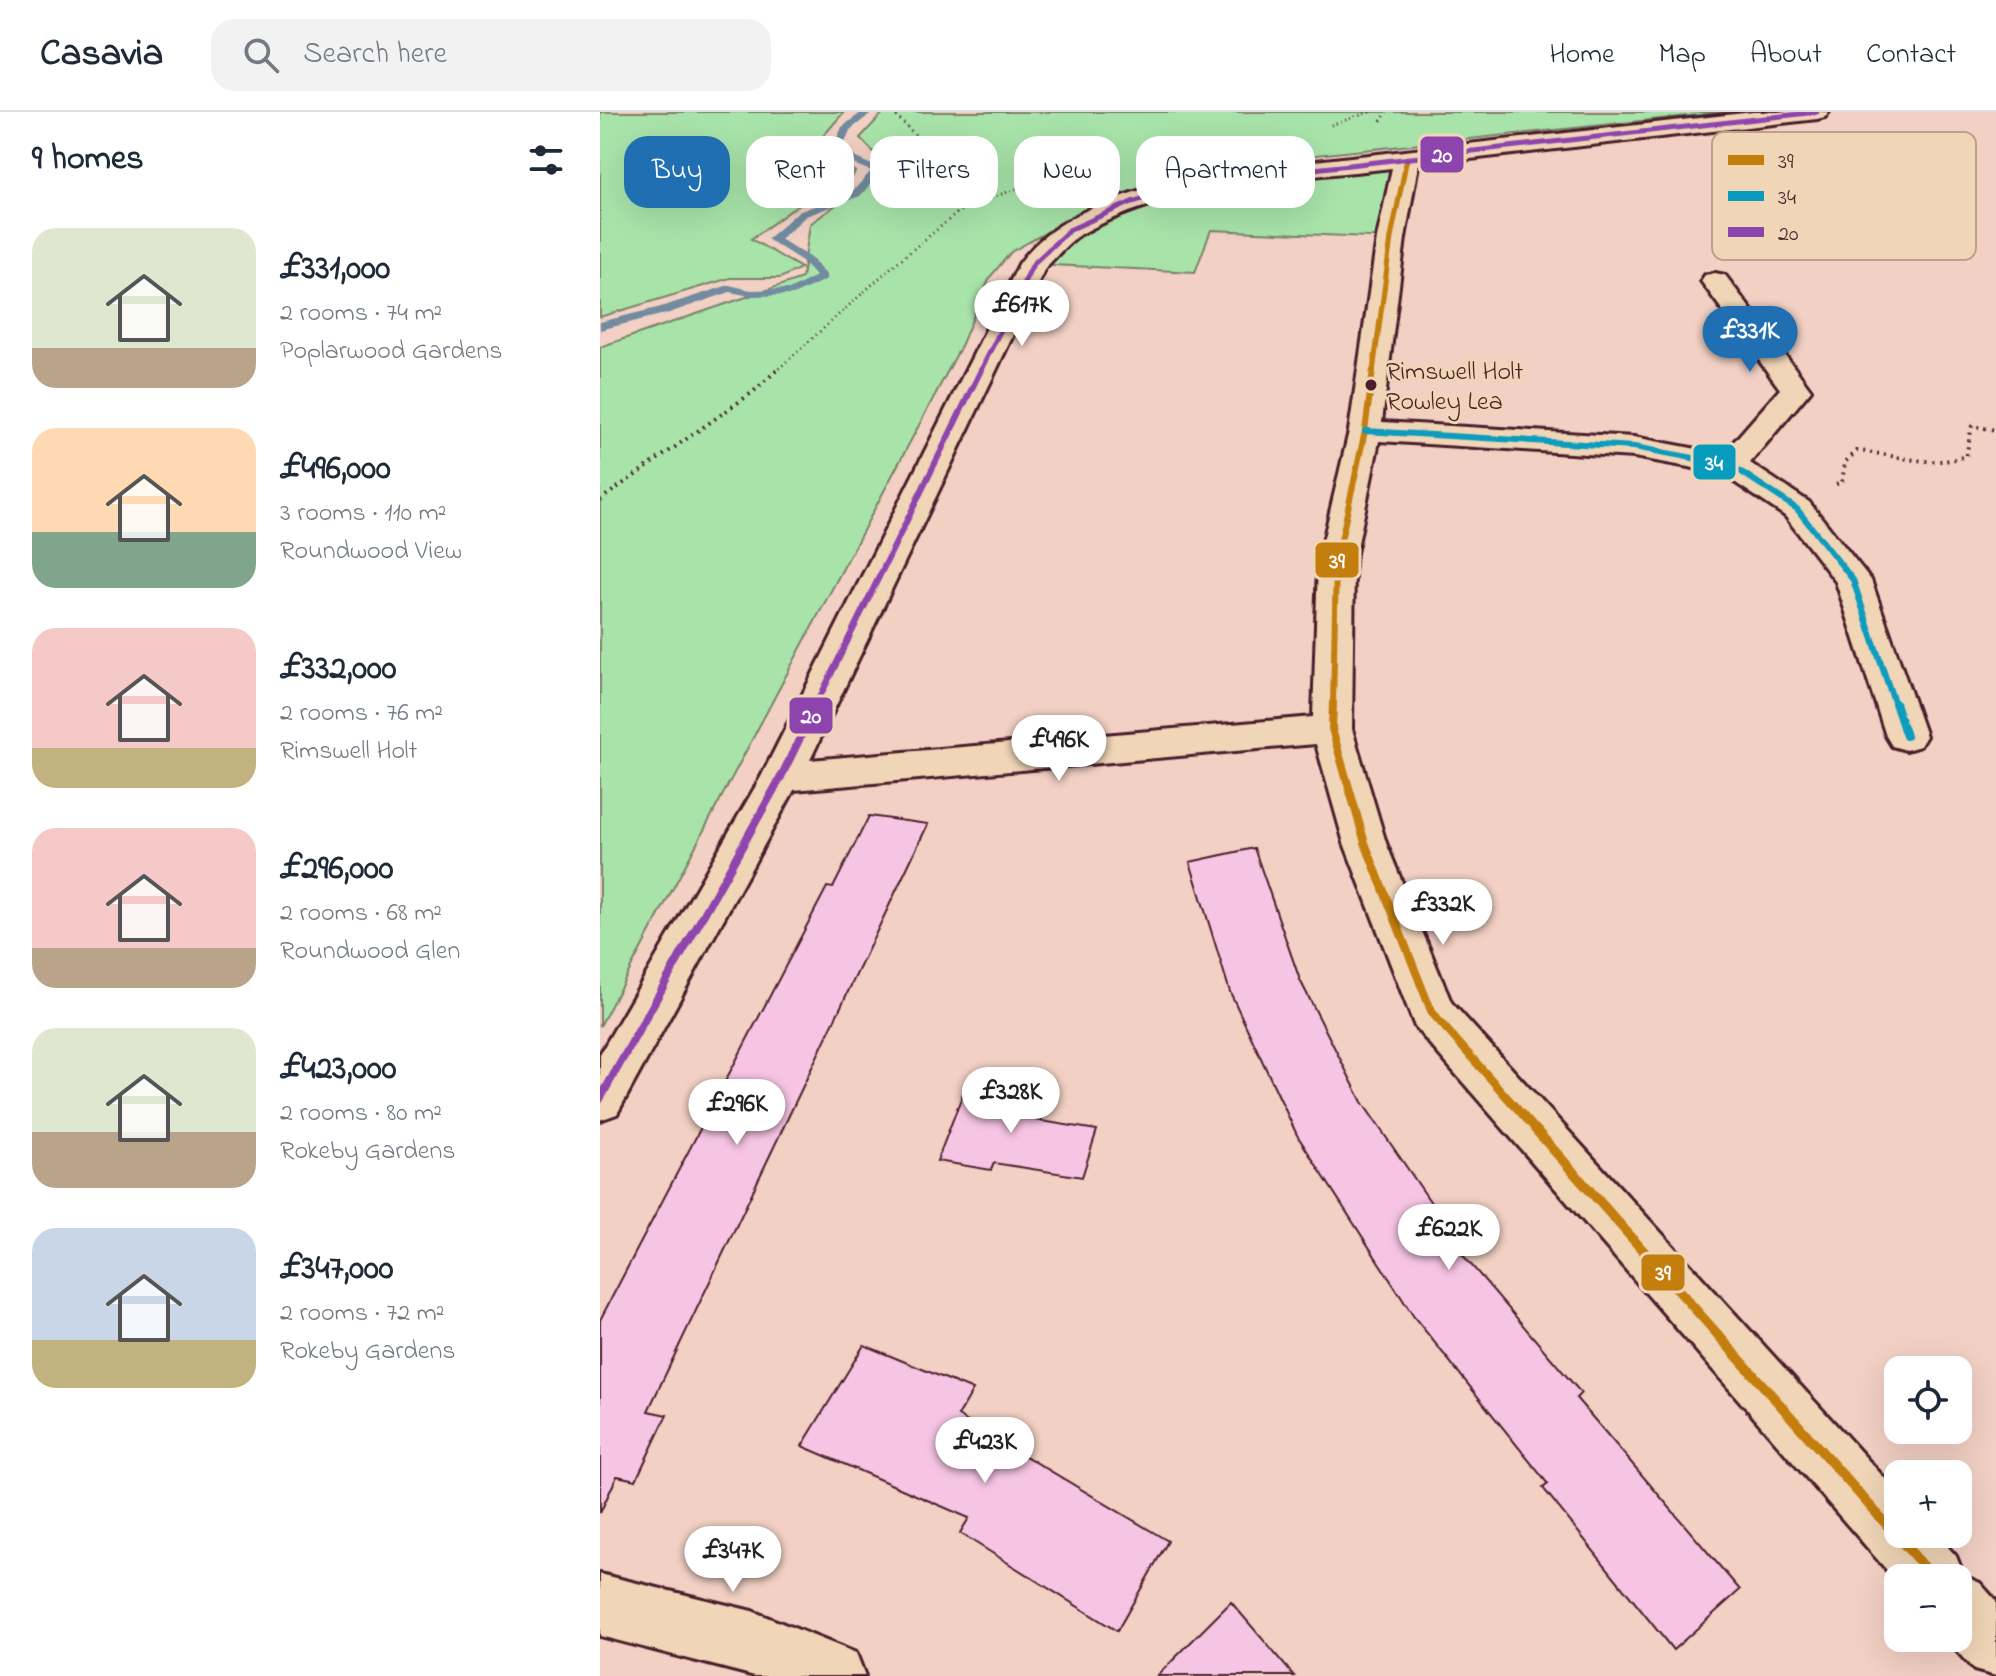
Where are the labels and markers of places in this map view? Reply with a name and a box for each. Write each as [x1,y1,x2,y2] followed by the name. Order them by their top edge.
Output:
[966,280,1078,348] pin: £617K
[1694,306,1806,374] pin: £331K
[1386,354,1524,422] place label: Rimswell Holt Rowley Lea
[1363,377,1379,393] marker: Rimswell Holt Rowley Lea
[1003,715,1115,783] pin: £496K
[1387,879,1499,947] pin: £332K
[955,1067,1067,1135] pin: £328K
[681,1079,793,1147] pin: £296K
[1393,1204,1505,1272] pin: £622K
[929,1417,1041,1485] pin: £423K
[677,1526,789,1594] pin: £347K

